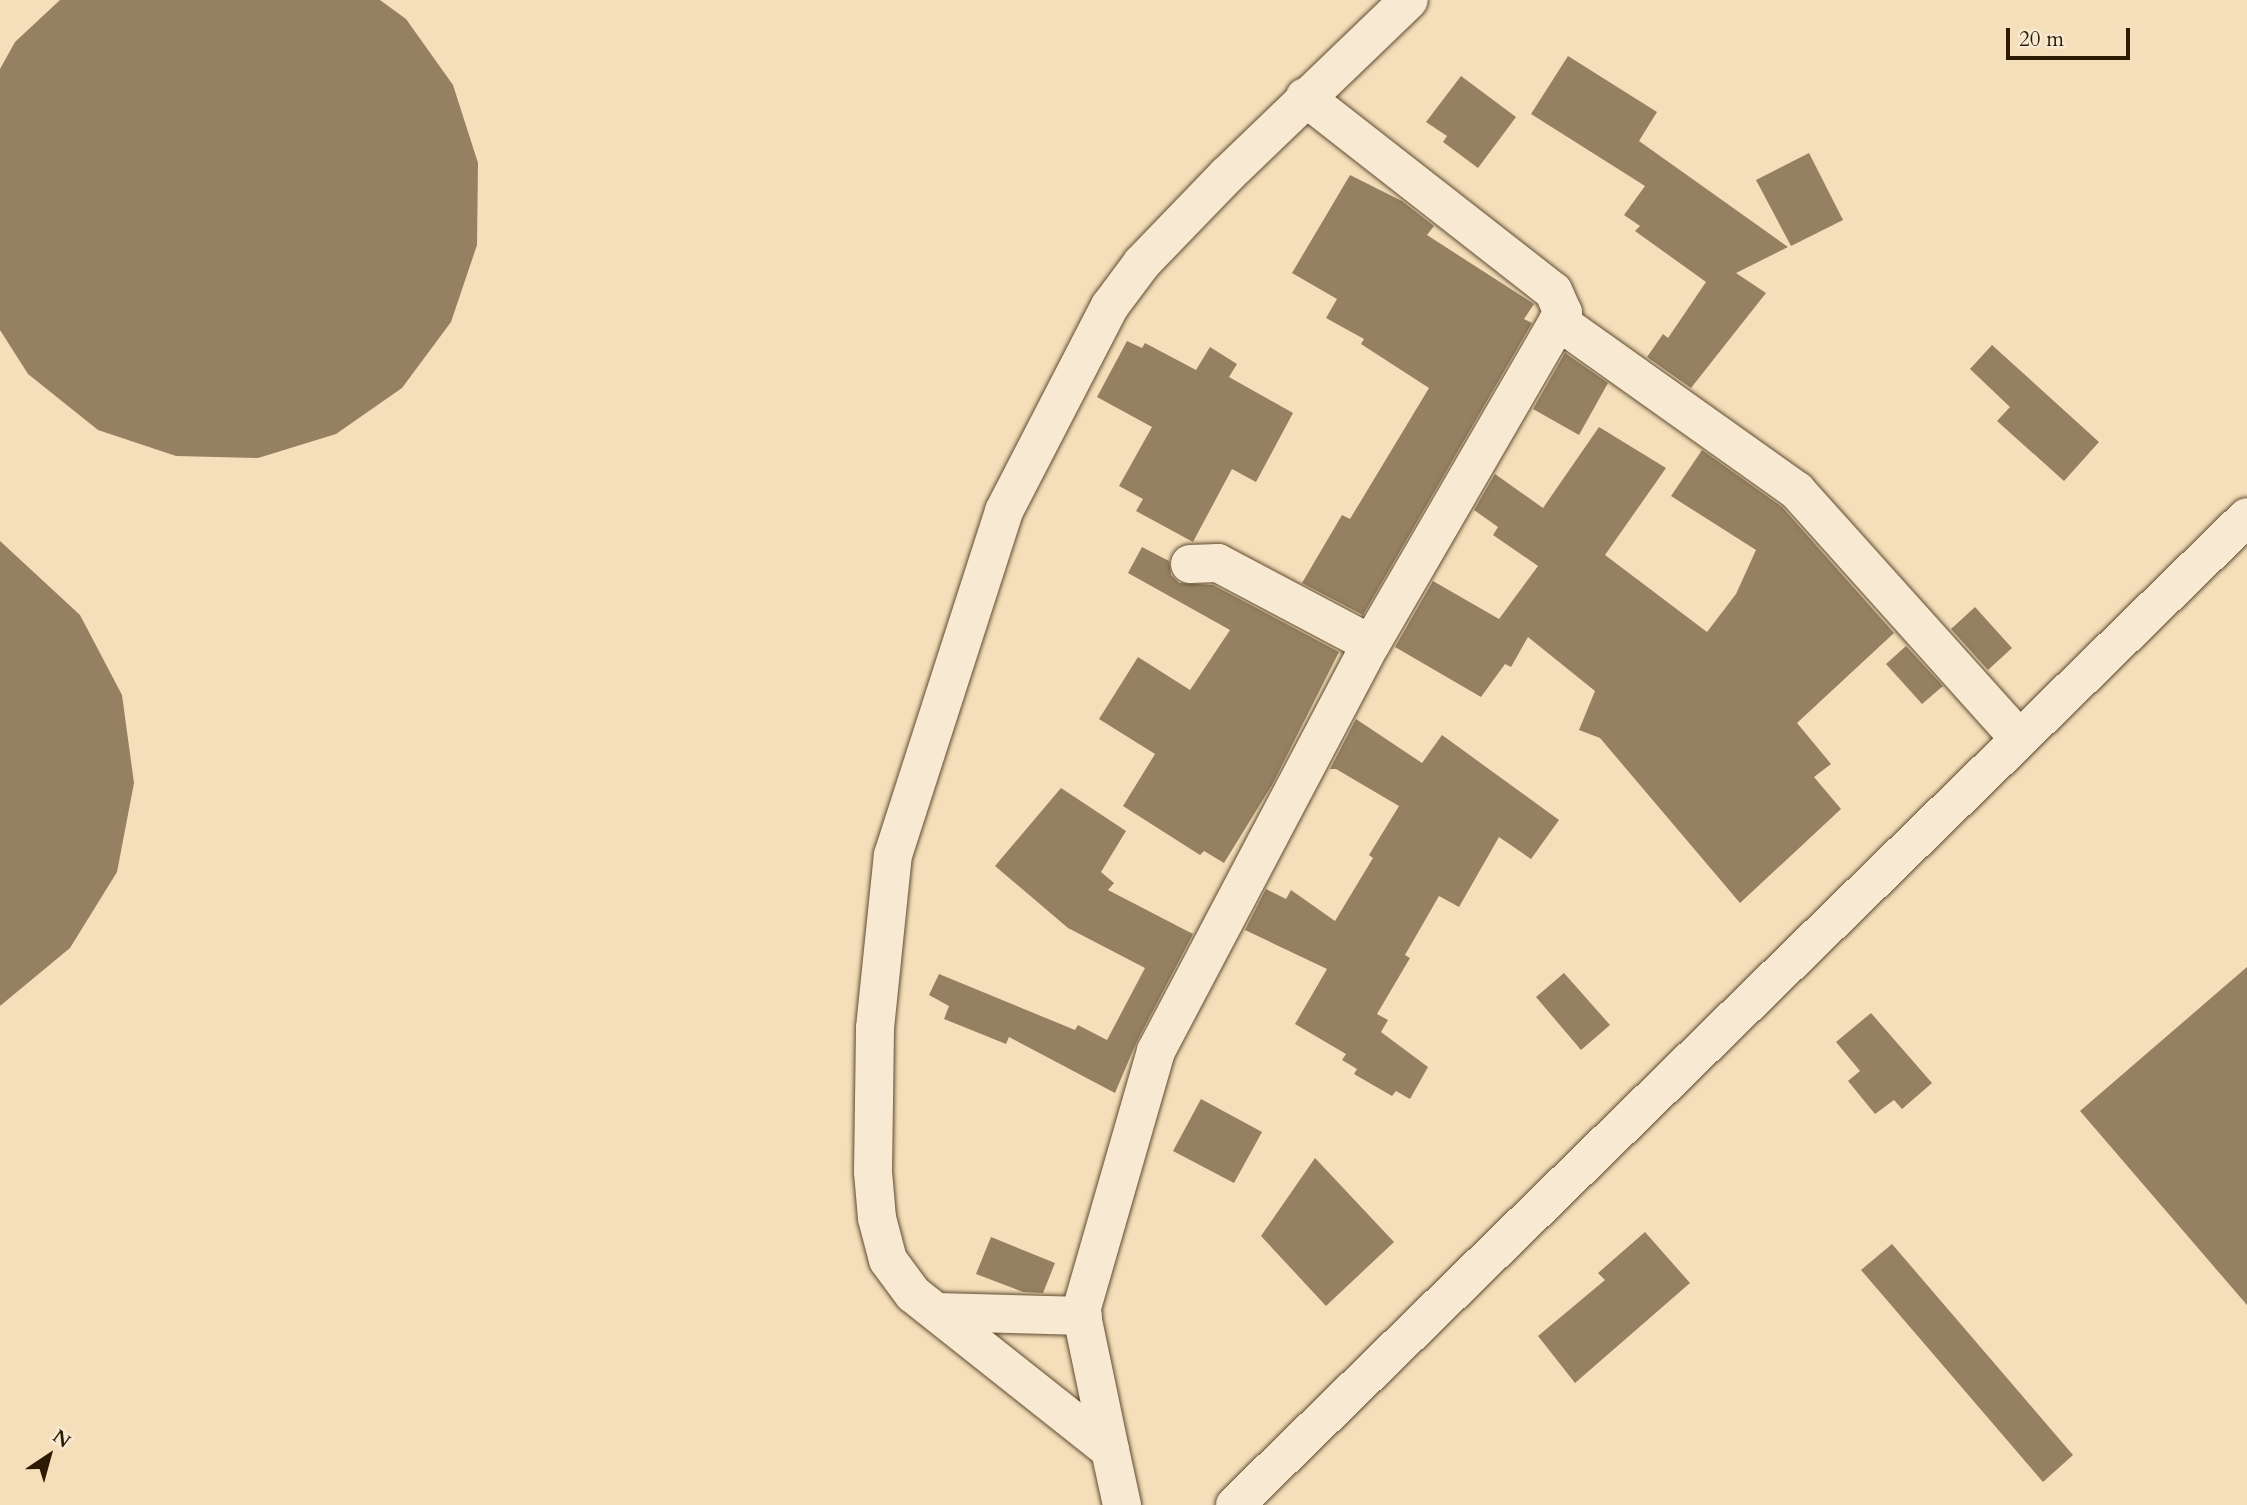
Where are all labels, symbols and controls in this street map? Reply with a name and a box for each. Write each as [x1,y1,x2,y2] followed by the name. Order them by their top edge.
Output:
[2009,14,2133,58] scale bar
[2019,25,2064,54] text: 20 m
[14,1421,84,1491] north arrow
[47,1424,76,1454] text: N

